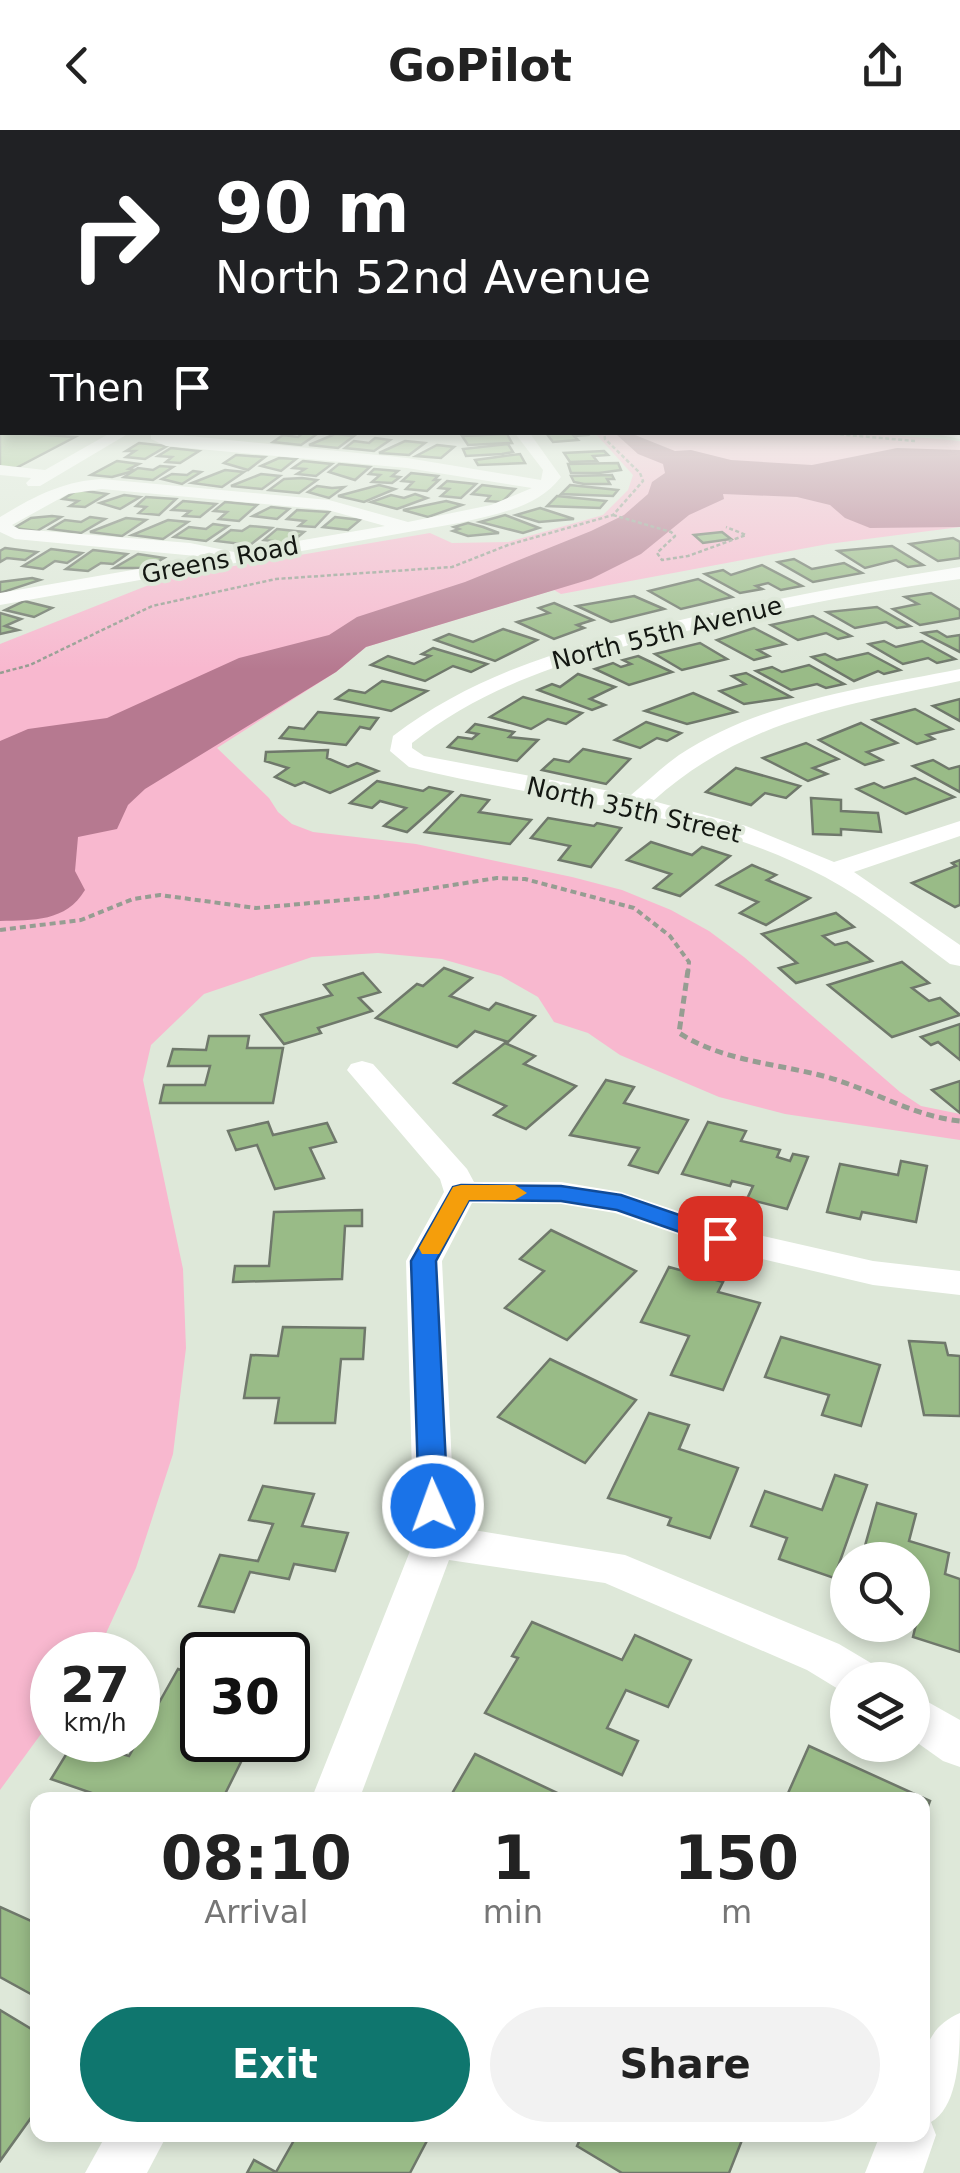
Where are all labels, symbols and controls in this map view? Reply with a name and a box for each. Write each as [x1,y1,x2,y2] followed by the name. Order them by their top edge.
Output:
[50,38,105,93] icon: back
[855,38,910,93] icon: share
[388,39,572,92] text: GoPilot
[215,167,410,249] text: 90 m
[50,170,180,300] icon: right
[215,251,651,304] text: North 52nd Avenue
[165,360,220,415] icon: arrive
[50,366,145,410] text: Then
[139,531,301,589] street label: Greens Road
[549,590,785,676] street label: North 55th Avenue
[524,771,744,849] street label: North 35th Street
[678,1196,763,1281] pin
[693,1211,748,1266] icon: arrive
[381,1454,485,1558] position arrow
[830,1542,930,1762] map controls
[830,1542,930,1642] button: search
[180,1632,310,1762] speed limit sign: 30
[60,1656,130,1714] text: 27
[830,1662,930,1762] button: layers
[63,1708,127,1737] text: km/h
[161,1823,352,1893] text: 08:10
[492,1823,534,1893] text: 1
[674,1823,799,1893] text: 150
[204,1893,308,1931] text: Arrival
[483,1893,543,1931] text: min
[721,1893,752,1931] text: m
[80,2007,470,2122] button: Exit
[490,2007,880,2122] button: Share

